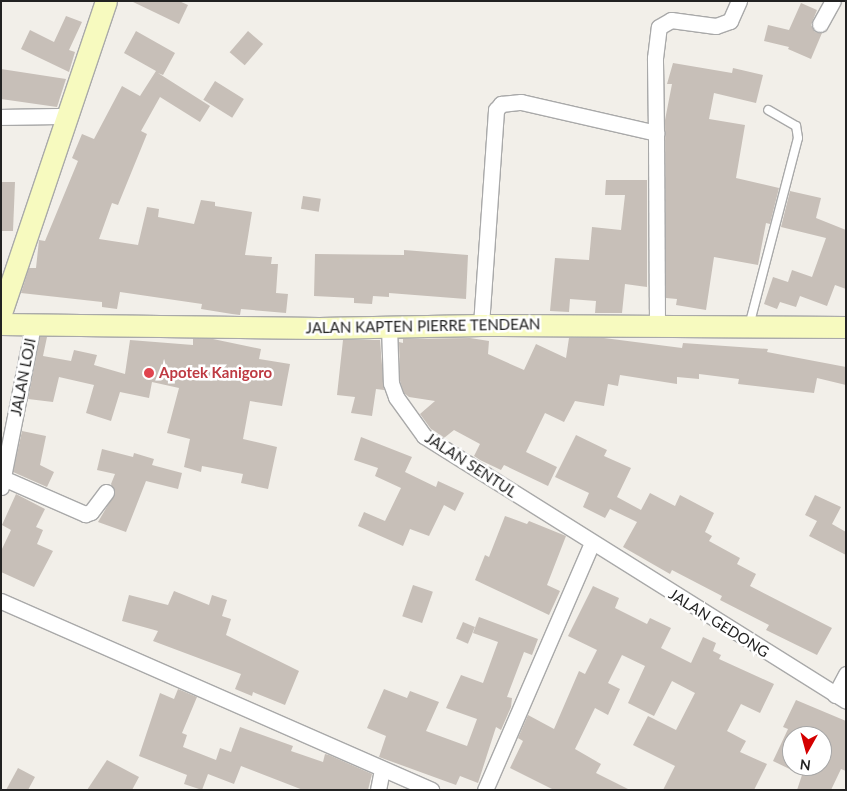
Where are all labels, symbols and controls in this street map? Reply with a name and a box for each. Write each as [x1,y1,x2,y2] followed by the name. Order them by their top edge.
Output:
[305,315,541,337] street label: JALAN KAPTEN PIERRE TENDEAN
[7,337,39,417] street label: JALAN LOJI
[159,364,272,382] place label: Apotek Kanigoro
[143,367,155,379] marker: Apotek Kanigoro
[422,429,520,501] street label: JALAN SENTUL
[665,585,773,661] street label: JALAN GEDONG
[782,726,832,776] north arrow
[799,756,812,774] text: N

